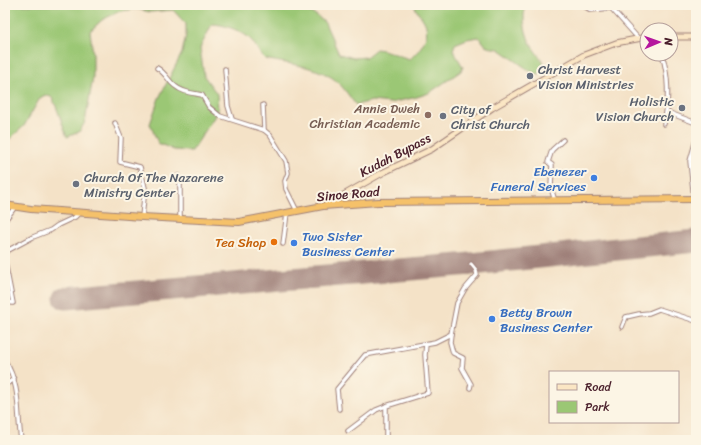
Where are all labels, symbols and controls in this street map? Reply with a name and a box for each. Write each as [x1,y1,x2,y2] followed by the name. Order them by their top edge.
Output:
[639,22,679,62] north arrow
[659,37,678,46] text: N
[538,58,635,96] place label: Christ Harvest Vision Ministries
[525,71,535,81] marker: Christ Harvest Vision Ministries
[596,90,675,128] place label: Holistic Vision Church
[310,97,421,135] place label: Annie Dweh Christian Academic
[451,98,530,136] place label: City of Christ Church
[677,103,687,113] marker: Holistic Vision Church
[423,110,433,120] marker: Annie Dweh Christian Academic
[438,111,448,121] marker: City of Christ Church
[355,126,435,183] street label: Kudah Bypass
[491,160,587,198] place label: Ebenezer Funeral Services
[84,166,224,204] place label: Church Of The Nazarene Ministry Center
[589,173,599,183] marker: Ebenezer Funeral Services
[71,179,81,189] marker: Church Of The Nazarene Ministry Center
[316,180,381,208] street label: Sinoe Road
[302,225,394,263] place label: Two Sister Business Center
[215,231,266,254] place label: Tea Shop
[269,237,279,247] marker: Tea Shop
[289,238,299,248] marker: Two Sister Business Center
[500,301,592,339] place label: Betty Brown Business Center
[487,314,497,324] marker: Betty Brown Business Center
[549,371,679,423] legend
[585,376,612,398] text: Road
[585,396,610,418] text: Park

